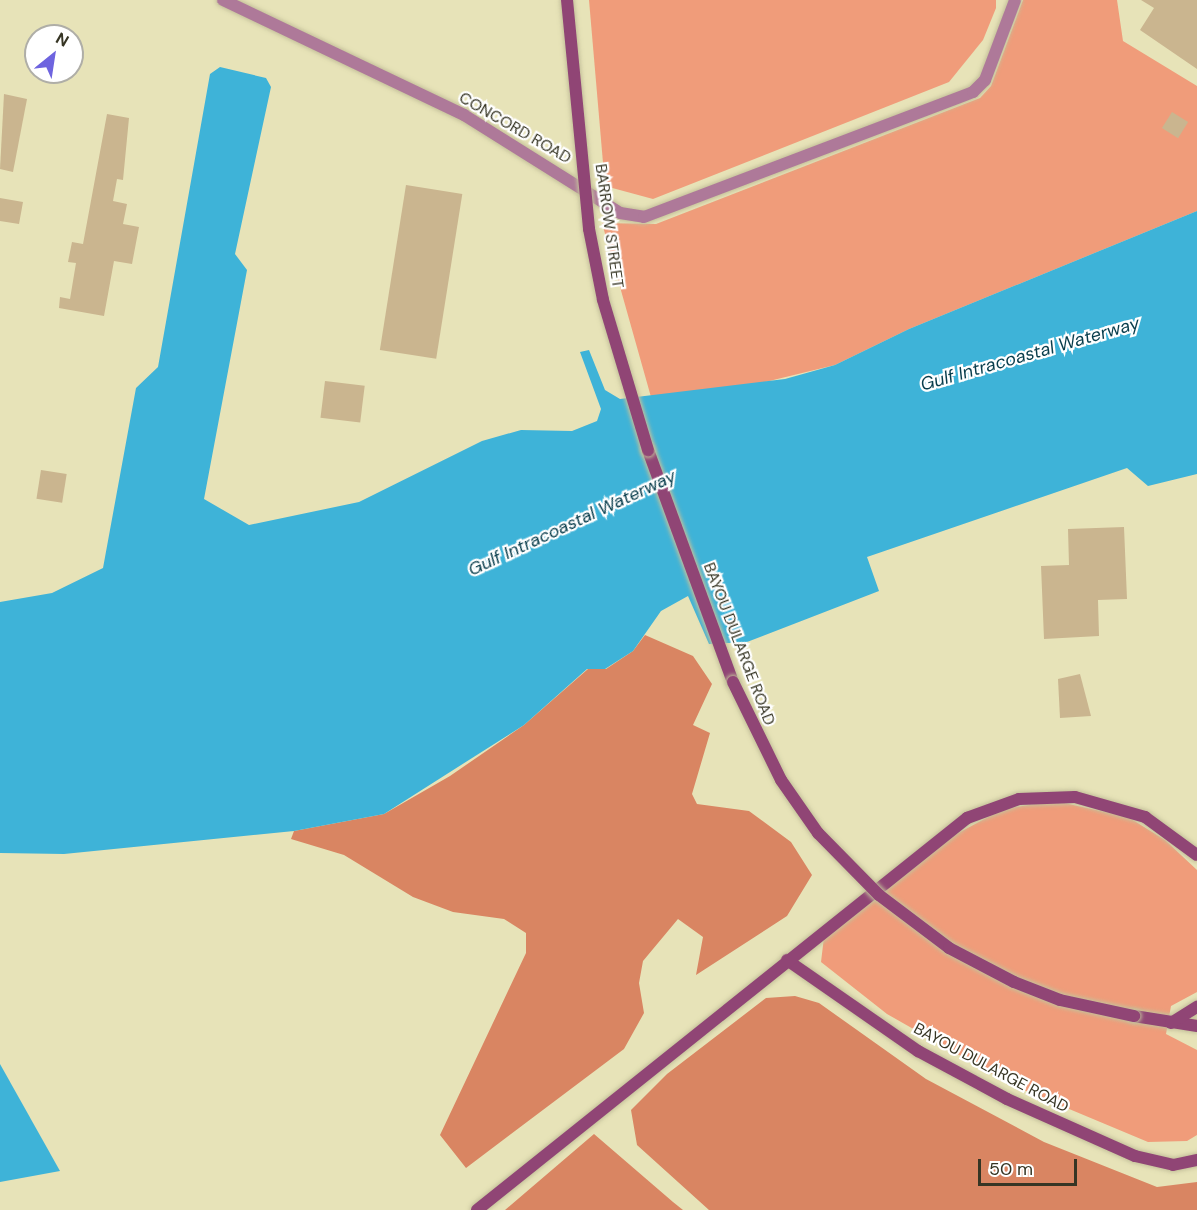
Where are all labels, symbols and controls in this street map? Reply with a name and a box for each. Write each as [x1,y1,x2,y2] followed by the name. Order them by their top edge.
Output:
[24,24,84,84] north arrow
[52,28,73,52] text: N
[456,88,574,168] street label: CONCORD ROAD
[591,163,627,289] street label: BARROW STREET
[918,312,1142,396] water label: Gulf Intracoastal Waterway
[465,465,679,581] water label: Gulf Intracoastal Waterway
[699,560,779,728] street label: BAYOU DULARGE ROAD
[910,1019,1072,1117] street label: BAYOU DULARGE ROAD
[981,1147,1080,1185] scale bar
[989,1157,1033,1181] text: 50 m

